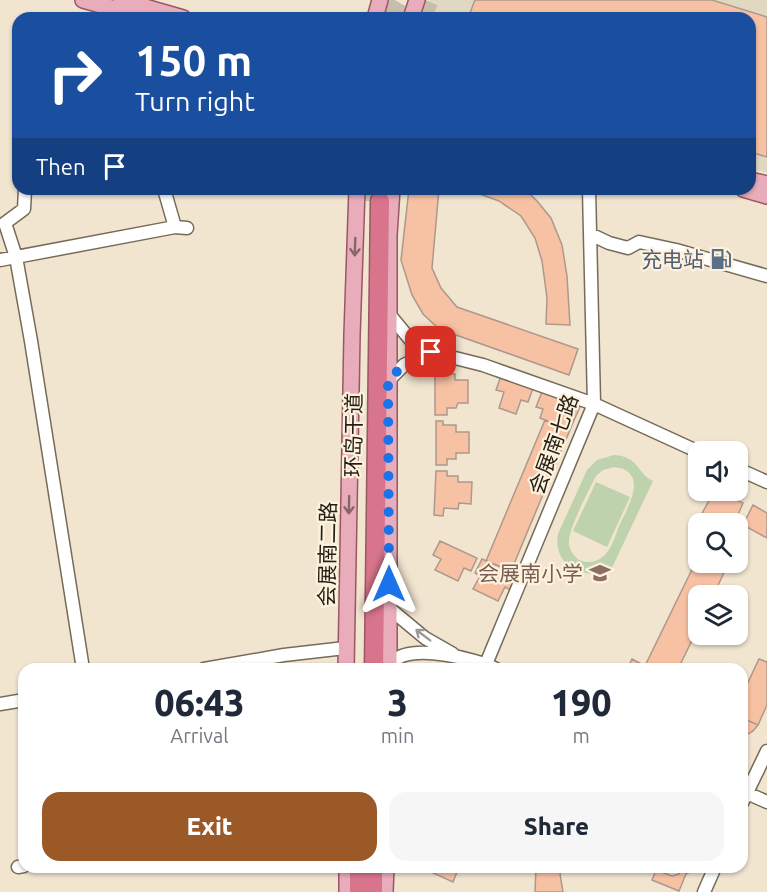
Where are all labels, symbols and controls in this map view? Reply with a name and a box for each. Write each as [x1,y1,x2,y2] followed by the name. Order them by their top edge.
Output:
[36,36,114,114] icon: right
[135,37,252,84] text: 150 m
[135,86,255,116] text: Turn right
[98,150,131,183] icon: arrive
[36,154,86,179] text: Then
[349,237,360,257] one-way arrow
[641,247,704,271] place label: 充电站
[709,247,733,271] fuel station icon: 充电站
[405,326,456,377] pin
[414,335,447,368] icon: arrive
[524,391,582,497] street label: 会展南七路
[340,393,366,477] street label: 环岛干道
[688,441,748,645] map controls
[688,441,748,501] button: sound
[343,495,355,515] one-way arrow
[314,501,340,607] street label: 会展南二路
[688,513,748,573] button: search
[357,552,421,616] position arrow
[478,561,583,585] place label: 会展南小学
[588,561,612,585] school or university icon: 会展南小学
[688,585,748,645] button: layers
[415,629,431,642] one-way arrow
[154,682,244,723] text: 06:43
[387,682,408,723] text: 3
[551,682,612,723] text: 190
[170,724,229,747] text: Arrival
[381,724,414,747] text: min
[573,724,590,747] text: m
[42,792,377,861] button: Exit
[389,792,724,861] button: Share

